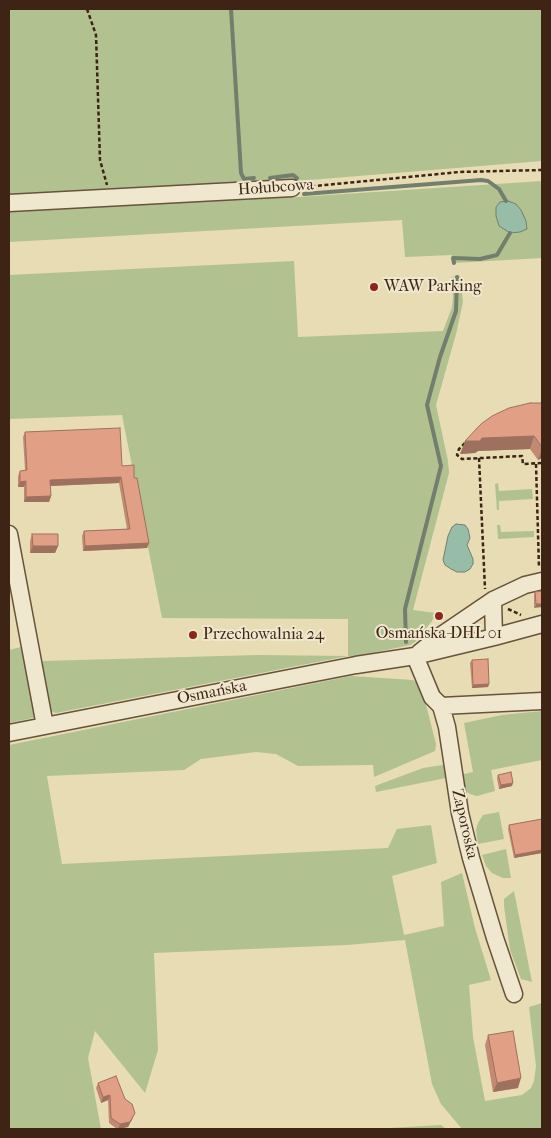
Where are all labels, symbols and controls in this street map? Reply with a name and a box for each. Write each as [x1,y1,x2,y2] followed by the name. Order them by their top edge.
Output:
[237,176,315,200] street label: Hołubcowa
[384,277,482,297] place label: WAW Parking
[368,281,380,293] marker: WAW Parking
[433,610,445,622] marker: Osmańska-DHL 01
[376,624,502,644] place label: Osmańska-DHL 01
[203,625,324,645] place label: Przechowalnia 24
[187,629,199,641] marker: Przechowalnia 24
[176,677,248,709] street label: Osmańska
[447,787,481,861] street label: Zaporoska

